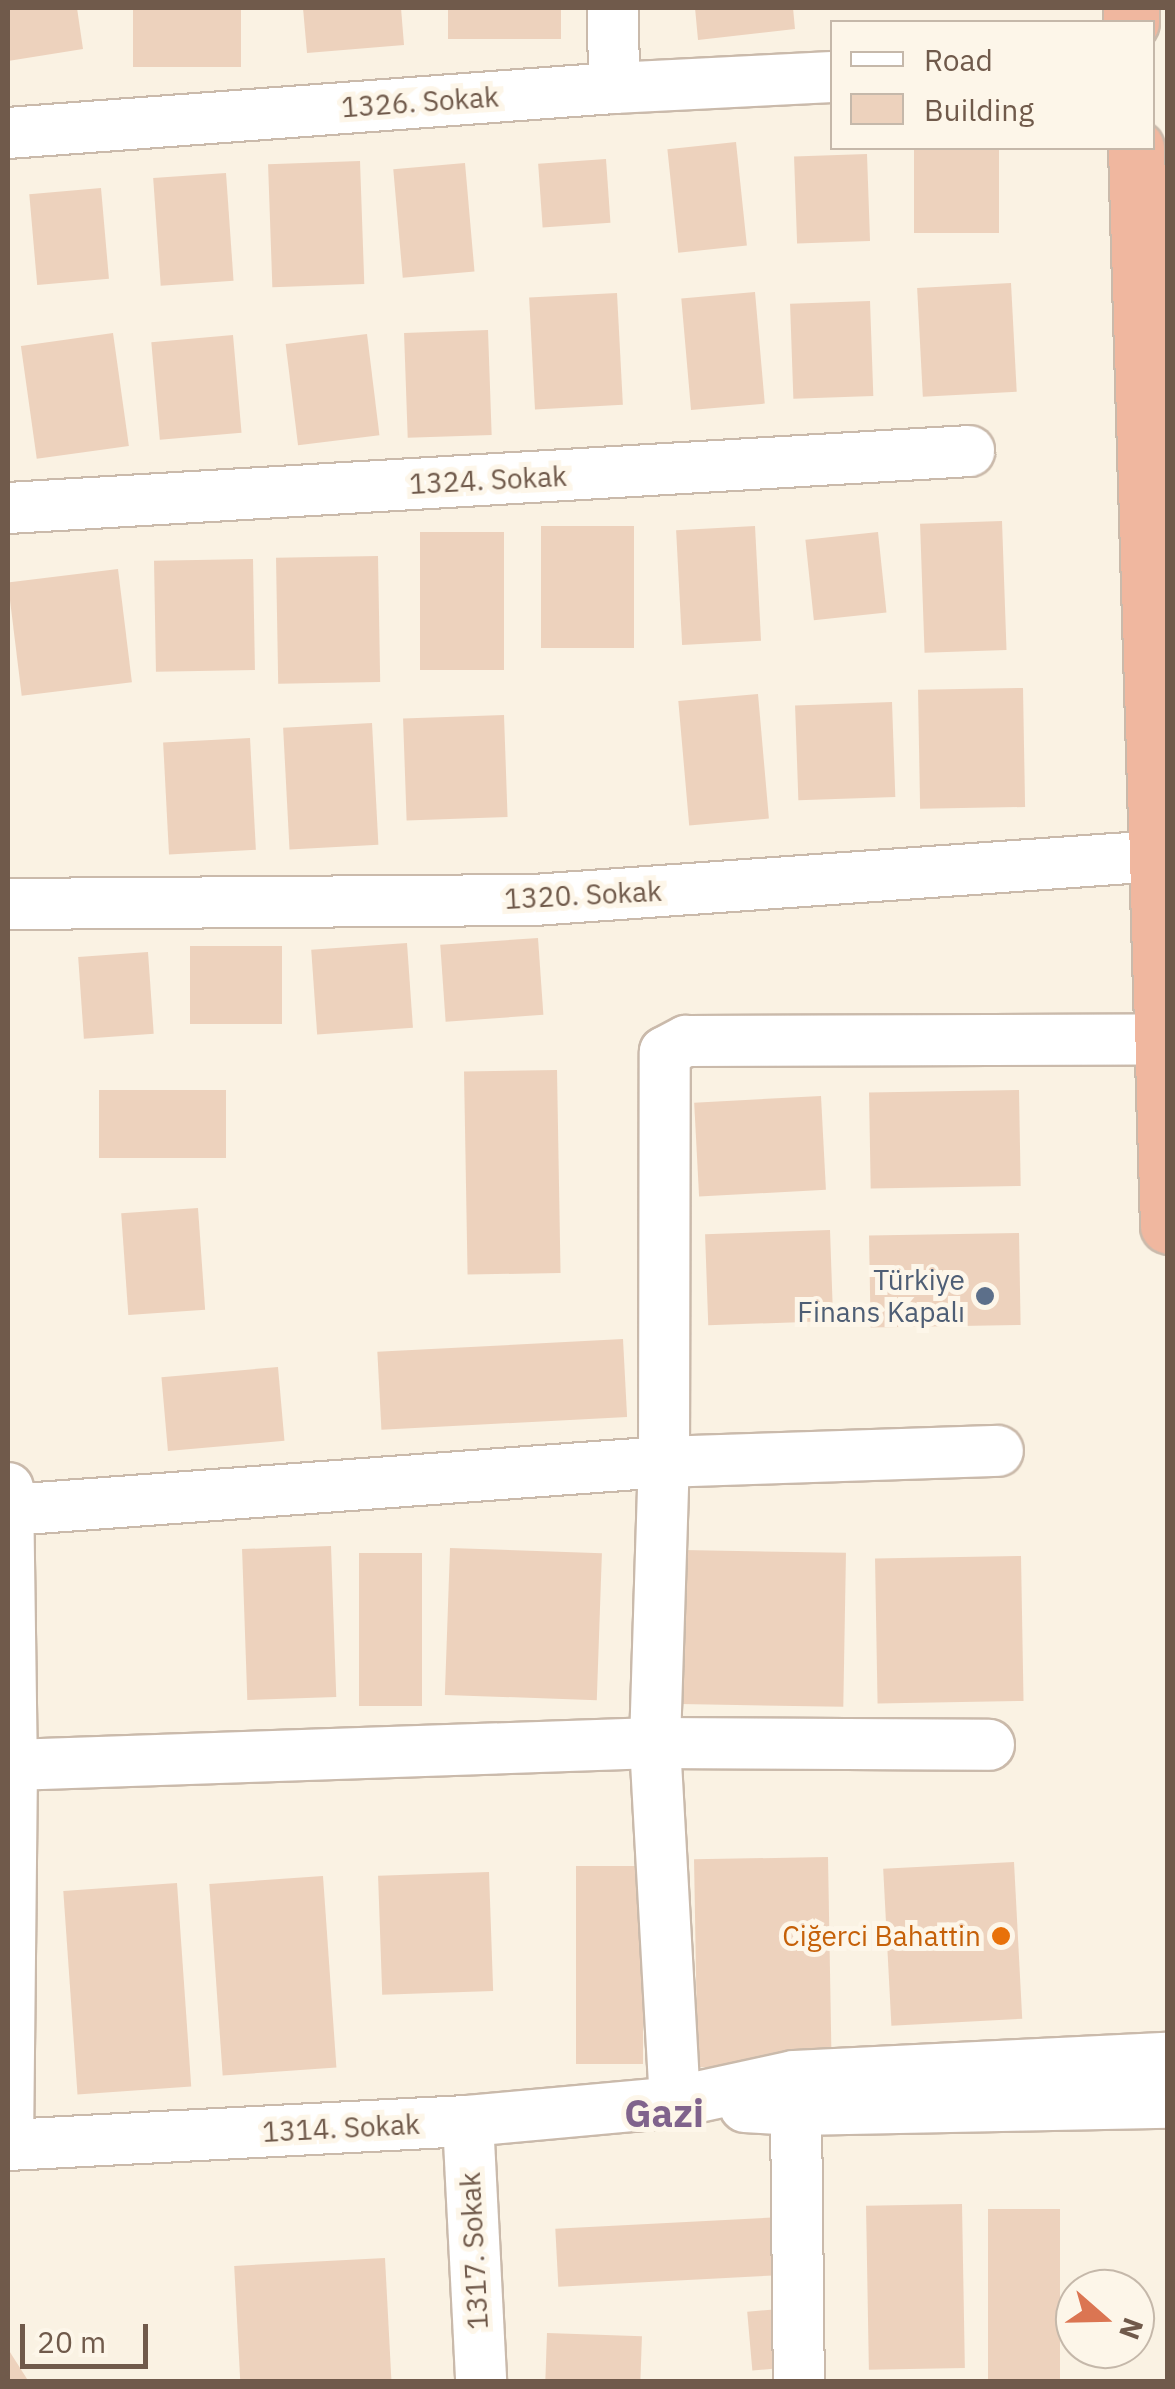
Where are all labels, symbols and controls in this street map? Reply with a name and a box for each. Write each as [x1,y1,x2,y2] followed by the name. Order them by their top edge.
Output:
[830,20,1155,150] legend
[924,40,993,79] text: Road
[340,80,500,124] street label: 1326. Sokak
[924,90,1034,129] text: Building
[408,459,568,501] street label: 1324. Sokak
[503,874,663,916] street label: 1320. Sokak
[797,1263,965,1329] place label: Türkiye Finans Kapalı
[974,1285,996,1307] marker: Türkiye Finans Kapalı
[782,1919,981,1953] place label: Ciğerci Bahattin
[990,1925,1012,1947] marker: Ciğerci Bahattin
[624,2090,704,2136] district label: Gazi
[261,2107,421,2149] street label: 1314. Sokak
[453,2171,495,2331] street label: 1317. Sokak
[1055,2269,1155,2369] north arrow
[25,2304,152,2366] scale bar
[1111,2313,1153,2345] text: N
[37,2322,106,2361] text: 20 m

